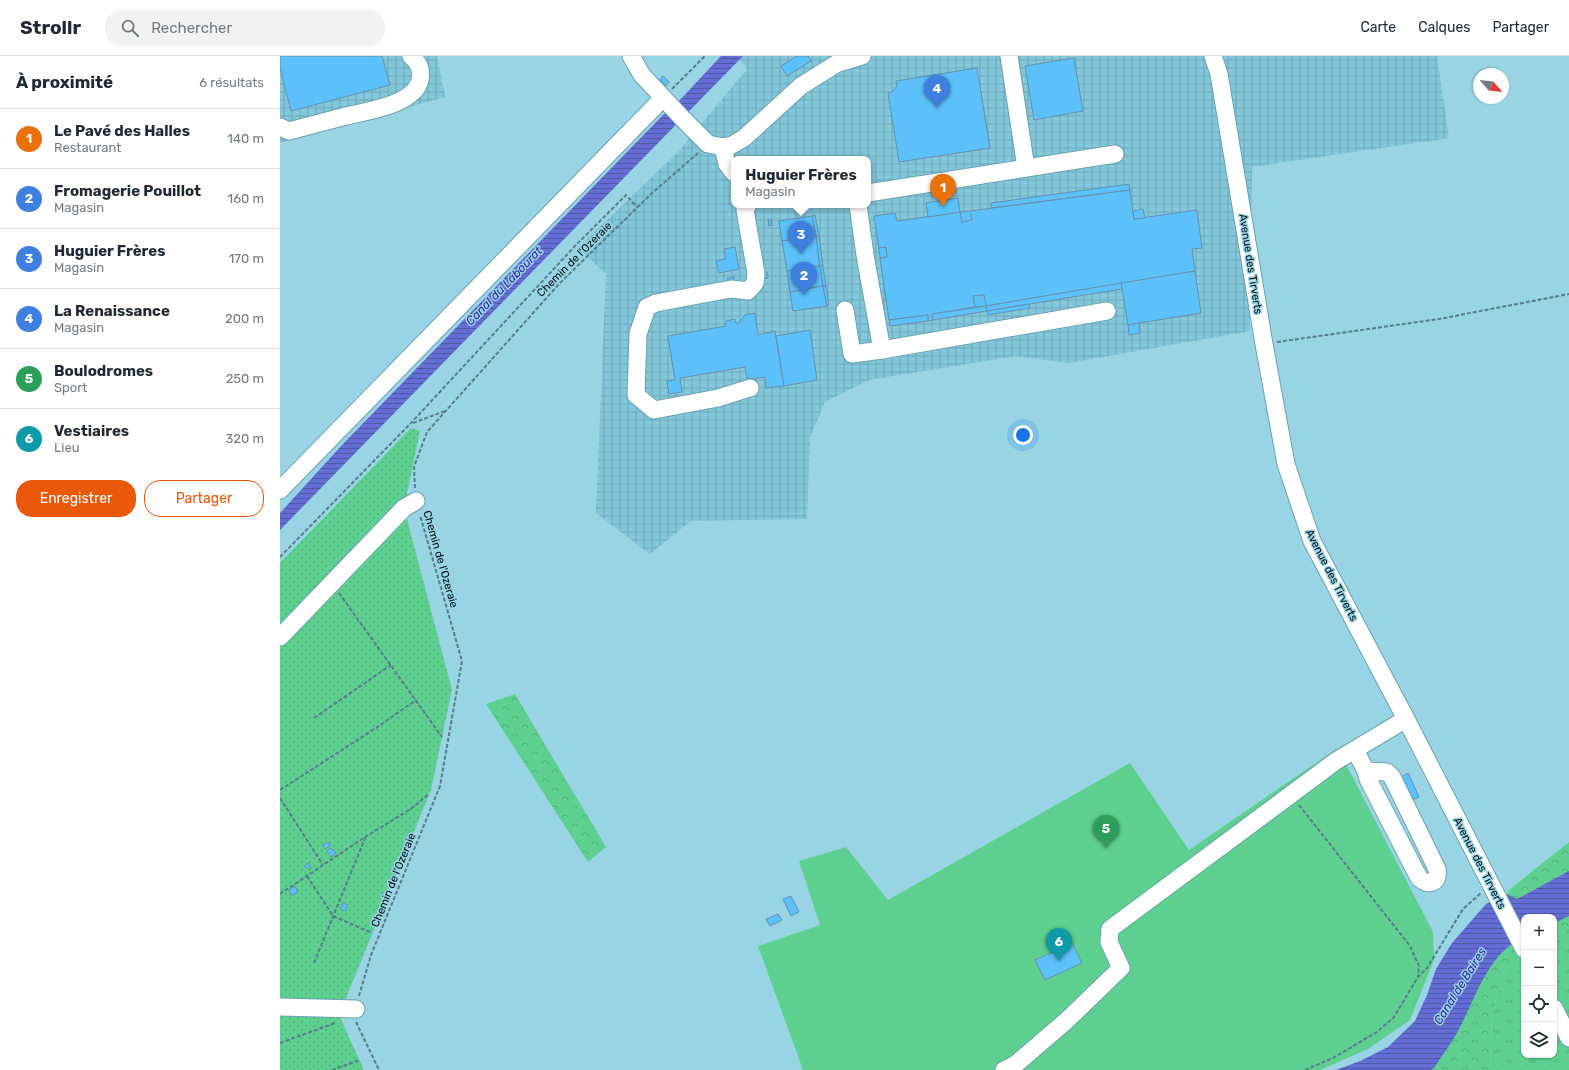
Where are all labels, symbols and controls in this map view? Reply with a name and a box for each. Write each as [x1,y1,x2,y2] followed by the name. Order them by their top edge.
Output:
[105,10,385,46] search box
[20,16,81,39] text: Strollr
[119,17,141,39] icon: search
[151,19,232,37] text: Rechercher
[1360,19,1396,36] text: Carte
[1418,19,1470,36] text: Calques
[1492,19,1549,36] text: Partager
[1473,68,1509,104] north arrow
[16,72,113,92] text: À proximité
[199,75,264,90] text: 6 résultats
[924,75,950,108] pin: 4
[54,122,190,140] text: Le Pavé des Halles
[26,131,32,146] text: 1
[227,131,264,146] text: 140 m
[54,140,121,155] text: Restaurant
[731,156,871,208] popup
[745,166,857,184] text: Huguier Frères
[930,174,956,207] pin: 1
[54,182,201,200] text: Fromagerie Pouillot
[745,184,795,199] text: Magasin
[25,191,33,206] text: 2
[228,191,264,206] text: 160 m
[54,200,104,215] text: Magasin
[1236,213,1265,315] street label: Avenue des Tirverts
[534,219,615,300] street label: Chemin de l'Ozeraie
[788,221,814,254] pin: 3
[54,242,166,260] text: Huguier Frères
[463,244,545,328] water label: Canal du Labourat
[25,251,33,266] text: 3
[229,251,264,266] text: 170 m
[54,260,104,275] text: Magasin
[791,262,817,295] pin: 2
[54,302,170,320] text: La Renaissance
[25,311,33,326] text: 4
[225,311,264,326] text: 200 m
[54,320,104,335] text: Magasin
[54,362,153,380] text: Boulodromes
[25,371,33,386] text: 5
[226,371,264,386] text: 250 m
[54,380,87,395] text: Sport
[54,422,129,440] text: Vestiaires
[1013,425,1033,445] your location
[25,431,33,446] text: 6
[226,431,264,446] text: 320 m
[54,440,80,455] text: Lieu
[16,480,136,517] button: Enregistrer
[144,480,264,517] button: Partager
[420,509,461,609] street label: Chemin de l'Ozeraie
[1303,527,1361,624] street label: Avenue des Tirverts
[1093,815,1119,848] pin: 5
[1451,815,1509,912] street label: Avenue des Tirverts
[369,831,418,929] street label: Chemin de l'Ozeraie
[1521,914,1557,1058] map controls
[1521,914,1557,950] button: +
[1046,928,1072,961] pin: 6
[1431,945,1489,1027] water label: Canal de Baires
[1521,950,1557,986] button: −
[1521,986,1557,1022] button: locate
[1521,1022,1557,1058] button: layers

